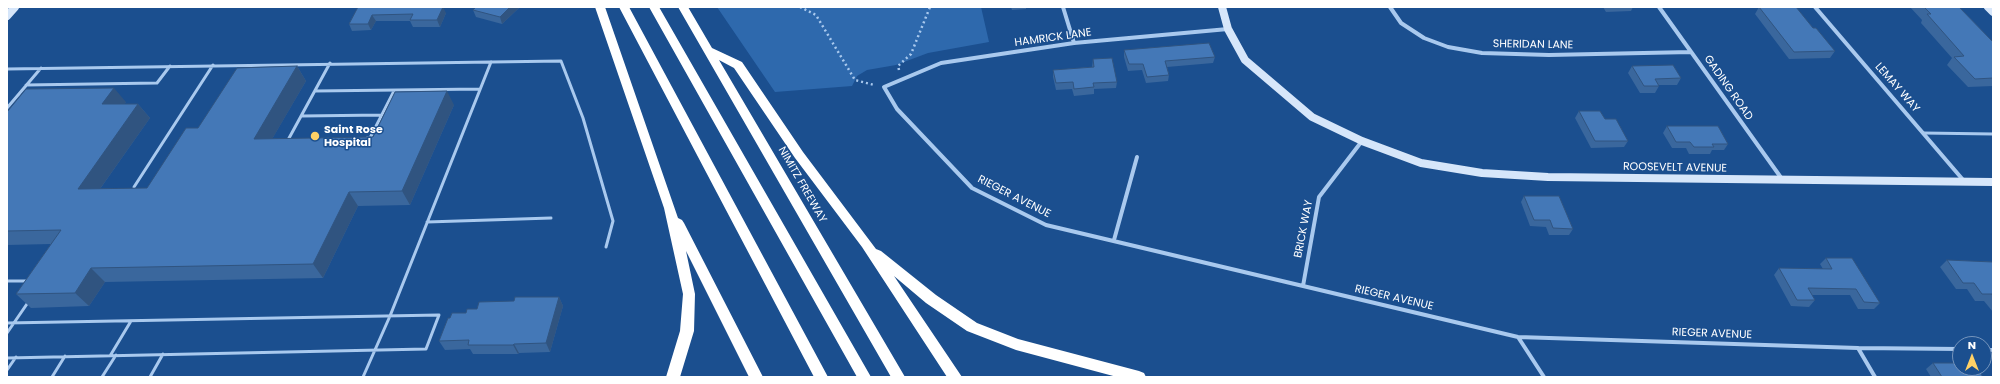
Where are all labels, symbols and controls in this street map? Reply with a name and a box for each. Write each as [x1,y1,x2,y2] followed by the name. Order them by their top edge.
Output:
[1014,26,1092,50] street label: HAMRICK LANE
[1493,38,1573,52] street label: SHERIDAN LANE
[1701,53,1755,123] street label: GADING ROAD
[1872,61,1922,115] street label: LEMAY WAY
[324,123,383,149] place label: Saint Rose Hospital
[309,130,321,142] marker: Saint Rose Hospital
[775,145,829,225] street label: NIMITZ FREEWAY
[1623,160,1727,176] street label: ROOSEVELT AVENUE
[975,173,1053,221] street label: RIEGER AVENUE
[1292,199,1316,259] street label: BRICK WAY
[1353,283,1435,313] street label: RIEGER AVENUE
[1672,326,1752,342] street label: RIEGER AVENUE
[1952,336,1992,376] north arrow
[1968,337,1976,353] text: N

